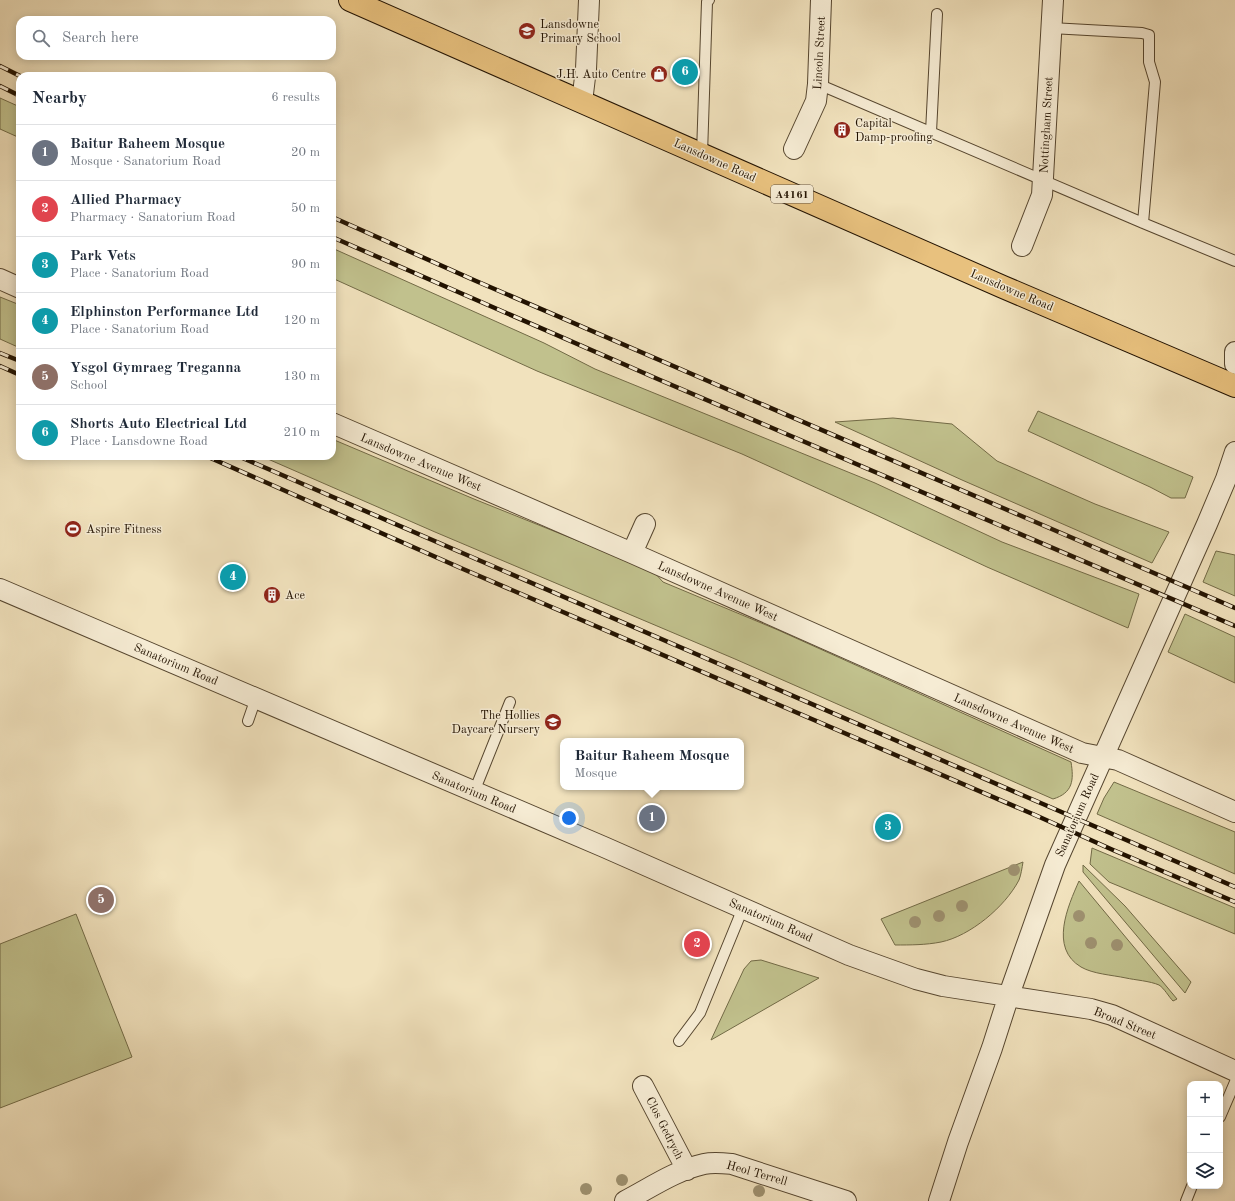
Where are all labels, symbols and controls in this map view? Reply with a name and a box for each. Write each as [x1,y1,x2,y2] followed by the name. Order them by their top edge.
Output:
[16,16,336,60] search box
[812,16,828,90] street label: Lincoln Street
[540,19,621,45] place label: Lansdowne Primary School
[517,21,537,41] school or university icon: Lansdowne Primary School
[30,27,52,49] icon: search
[62,31,139,46] text: Search here
[672,57,698,87] pin: 6
[649,64,669,84] shop icon: J.H. Auto Centre
[556,69,646,81] place label: J.H. Auto Centre
[1038,76,1056,174] street label: Nottingham Street
[32,90,87,107] text: Nearby
[271,91,320,104] text: 6 results
[855,118,933,144] place label: Capital Damp-proofing
[832,120,852,140] building icon: Capital Damp-proofing
[70,137,225,152] text: Baitur Raheem Mosque
[671,137,758,185] street label: Lansdowne Road
[41,146,49,159] text: 1
[291,146,320,159] text: 20 m
[70,155,221,168] text: Mosque · Sanatorium Road
[771,185,813,203] road number: A4161
[70,193,182,208] text: Allied Pharmacy
[41,202,49,215] text: 2
[291,202,320,215] text: 50 m
[70,211,236,224] text: Pharmacy · Sanatorium Road
[70,249,136,264] text: Park Vets
[41,258,49,271] text: 3
[291,258,320,271] text: 90 m
[70,267,209,280] text: Place · Sanatorium Road
[968,268,1055,314] street label: Lansdowne Road
[70,305,259,320] text: Elphinston Performance Ltd
[41,314,49,327] text: 4
[283,314,320,327] text: 120 m
[70,323,209,336] text: Place · Sanatorium Road
[70,361,241,376] text: Ysgol Gymraeg Treganna
[41,370,49,383] text: 5
[283,370,320,383] text: 130 m
[70,379,107,392] text: School
[70,417,247,432] text: Shorts Auto Electrical Ltd
[41,426,49,439] text: 6
[283,426,320,439] text: 210 m
[358,432,483,494] street label: Lansdowne Avenue West
[70,435,208,448] text: Place · Lansdowne Road
[63,519,83,539] sports icon: Aspire Fitness
[86,524,162,536] place label: Aspire Fitness
[656,560,780,624] street label: Lansdowne Avenue West
[220,562,246,592] pin: 4
[262,585,282,605] building icon: Ace
[285,590,305,602] place label: Ace
[132,642,219,688] street label: Sanatorium Road
[952,692,1076,756] street label: Lansdowne Avenue West
[452,710,541,736] place label: The Hollies Daycare Nursery
[543,712,563,732] school or university icon: The Hollies Daycare Nursery
[560,738,744,790] popup
[574,749,730,764] text: Baitur Raheem Mosque
[574,767,617,780] text: Mosque
[430,770,517,816] street label: Sanatorium Road
[1054,772,1102,859] street label: Sanatorium Road
[639,803,665,833] pin: 1
[559,808,579,828] your location
[875,812,901,842] pin: 3
[88,885,114,915] pin: 5
[727,897,814,945] street label: Sanatorium Road
[684,929,710,959] pin: 2
[1092,1006,1158,1042] street label: Broad Street
[1187,1081,1223,1189] map controls
[1187,1081,1223,1117] button: +
[643,1095,685,1162] street label: Clos Gedrych
[1187,1117,1223,1153] button: −
[1187,1153,1223,1189] button: layers
[725,1160,788,1188] street label: Heol Terrell

